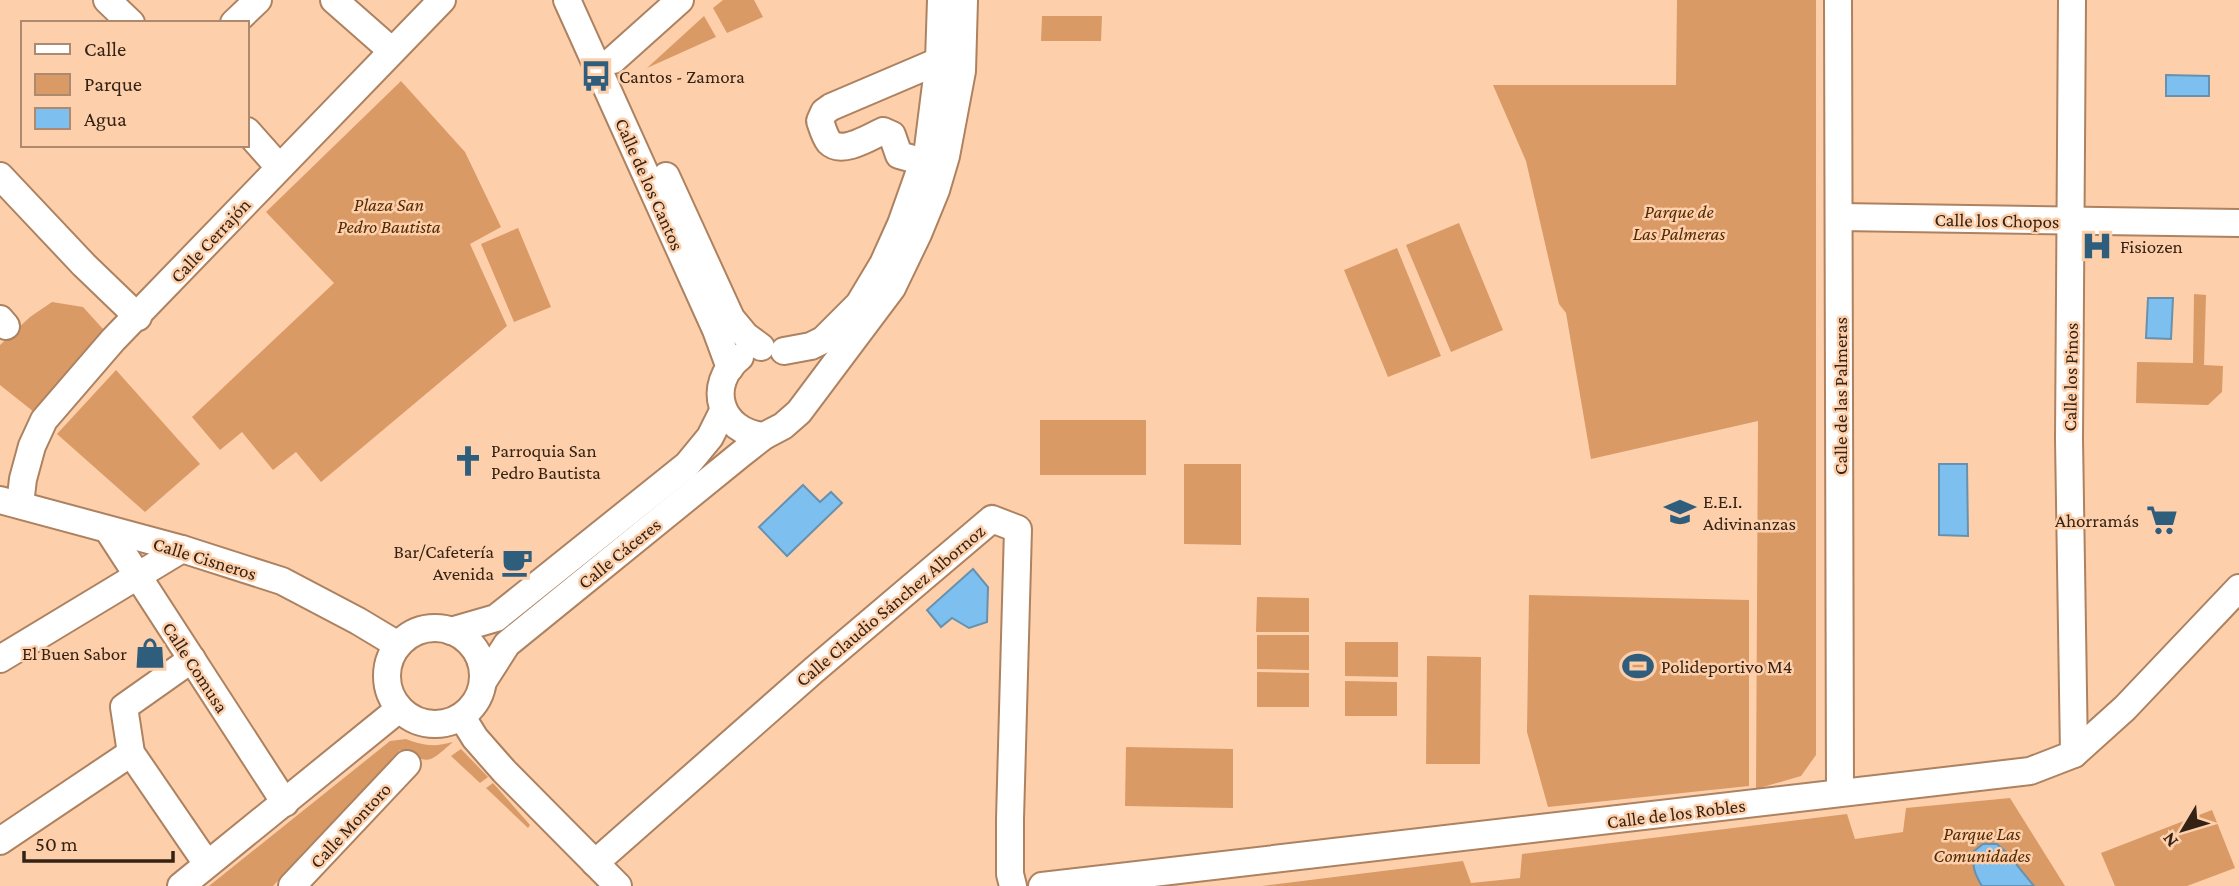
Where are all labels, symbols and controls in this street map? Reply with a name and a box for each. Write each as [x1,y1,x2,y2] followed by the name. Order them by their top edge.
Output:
[21,21,248,147] legend
[84,37,126,61] text: Calle
[579,59,613,93] bus stop icon: Cantos - Zamora
[619,66,745,87] place label: Cantos - Zamora
[84,72,142,96] text: Parque
[84,107,127,131] text: Agua
[611,115,688,253] street label: Calle de los Cantos
[166,194,255,287] street label: Calle Cerrajón
[337,194,441,237] park label: Plaza San Pedro Bautista
[1633,201,1725,244] park label: Parque de Las Palmeras
[1934,209,2060,232] street label: Calle los Chopos
[2080,229,2114,263] hospital icon: Fisiozen
[2120,236,2183,257] place label: Fisiozen
[1830,317,1851,475] street label: Calle de las Palmeras
[2059,322,2082,432] street label: Calle los Pinos
[491,440,601,483] place label: Parroquia San Pedro Bautista
[451,444,485,478] church icon: Parroquia San Pedro Bautista
[1703,491,1796,534] place label: E.E.I. Adivinanzas
[1663,495,1697,529] school or university icon: E.E.I. Adivinanzas
[2145,503,2179,537] supermarket icon: Ahorramás
[2055,510,2139,531] place label: Ahorramás
[574,514,665,593] street label: Calle Cáceres
[792,520,989,691] street label: Calle Claudio Sánchez Albornoz
[151,533,259,584] street label: Calle Cisneros
[393,541,494,584] place label: Bar/Cafetería Avenida
[500,545,534,579] cafe icon: Bar/Cafetería Avenida
[158,618,233,717] street label: Calle Comusa
[133,636,167,670] shop icon: El Buen Sabor
[22,643,127,664] place label: El Buen Sabor
[1621,649,1655,683] sports icon: Polideportivo M4
[1661,656,1792,677] place label: Polideportivo M4
[306,778,395,872] street label: Calle Montoro
[1606,795,1747,832] street label: Calle de los Robles
[2148,795,2218,865] north arrow
[24,820,173,864] scale bar
[1933,823,2031,866] park label: Parque Las Comunidades
[2158,829,2182,852] text: N
[35,832,78,856] text: 50 m

